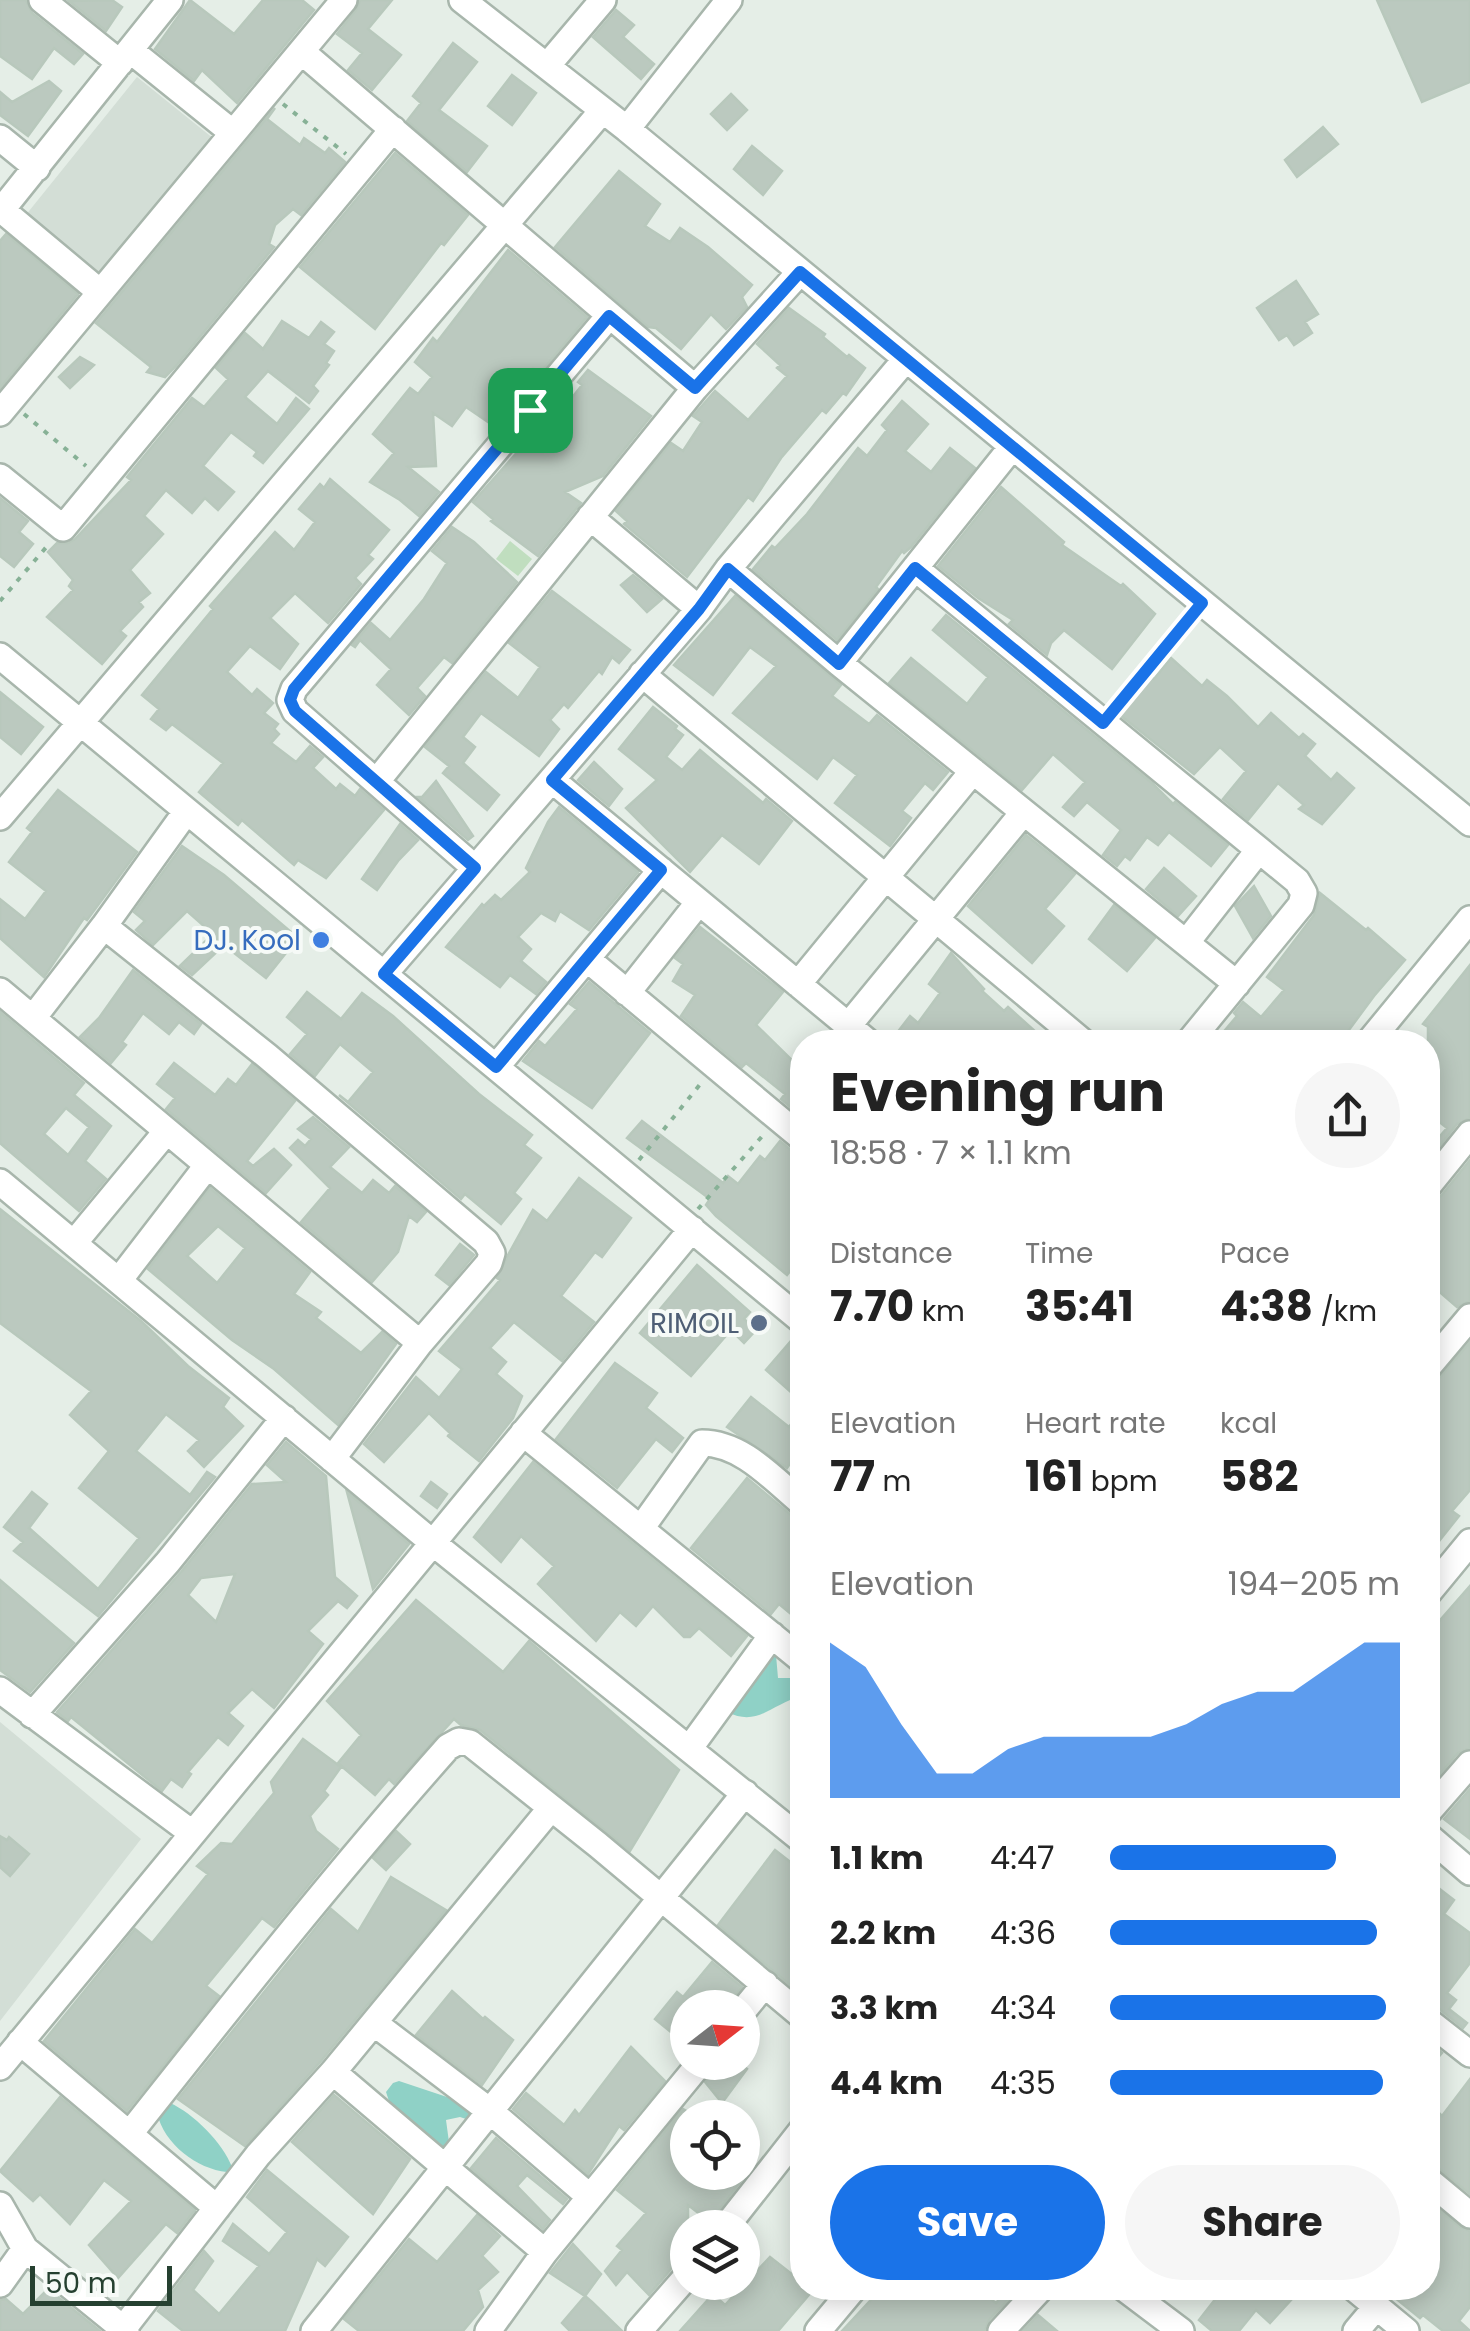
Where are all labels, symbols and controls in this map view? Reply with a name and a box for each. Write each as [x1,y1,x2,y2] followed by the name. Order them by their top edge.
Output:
[488,368,573,453] pin
[503,383,558,438] icon: arrive
[194,921,301,960] place label: DJ. Kool
[310,929,332,951] marker: DJ. Kool
[830,1053,1165,1130] text: Evening run
[1295,1063,1400,1168] button: share
[830,1130,1072,1175] text: 18:58 · 7 × 1.1 km
[830,1234,953,1273] text: Distance
[1025,1234,1093,1273] text: Time
[1220,1234,1290,1273] text: Pace
[830,1277,914,1336] text: 7.70
[1025,1277,1134,1336] text: 35:41
[1220,1277,1313,1336] text: 4:38
[914,1292,965,1331] text: km
[1313,1292,1377,1331] text: /km
[650,1304,739,1343] place label: RIMOIL
[748,1312,770,1334] marker: RIMOIL
[830,1404,956,1443] text: Elevation
[1025,1404,1166,1443] text: Heart rate
[1220,1404,1277,1443] text: kcal
[830,1447,875,1506] text: 77
[1025,1447,1083,1506] text: 161
[1220,1447,1299,1506] text: 582
[875,1462,911,1501] text: m
[1083,1462,1158,1501] text: bpm
[830,1561,974,1606] text: Elevation
[1228,1561,1400,1606] text: 194–205 m
[830,1835,924,1880] text: 1.1 km
[990,1835,1055,1880] text: 4:47
[830,1910,936,1955] text: 2.2 km
[990,1910,1056,1955] text: 4:36
[830,1985,938,2030] text: 3.3 km
[990,1985,1056,2030] text: 4:34
[670,1990,760,2080] north arrow
[670,1990,760,2300] map controls
[830,2060,943,2105] text: 4.4 km
[990,2060,1056,2105] text: 4:35
[670,2100,760,2190] button: locate
[830,2165,1105,2280] button: Save
[1125,2165,1400,2280] button: Share
[670,2210,760,2300] button: layers
[30,2261,172,2306] scale bar
[45,2264,116,2303] text: 50 m

